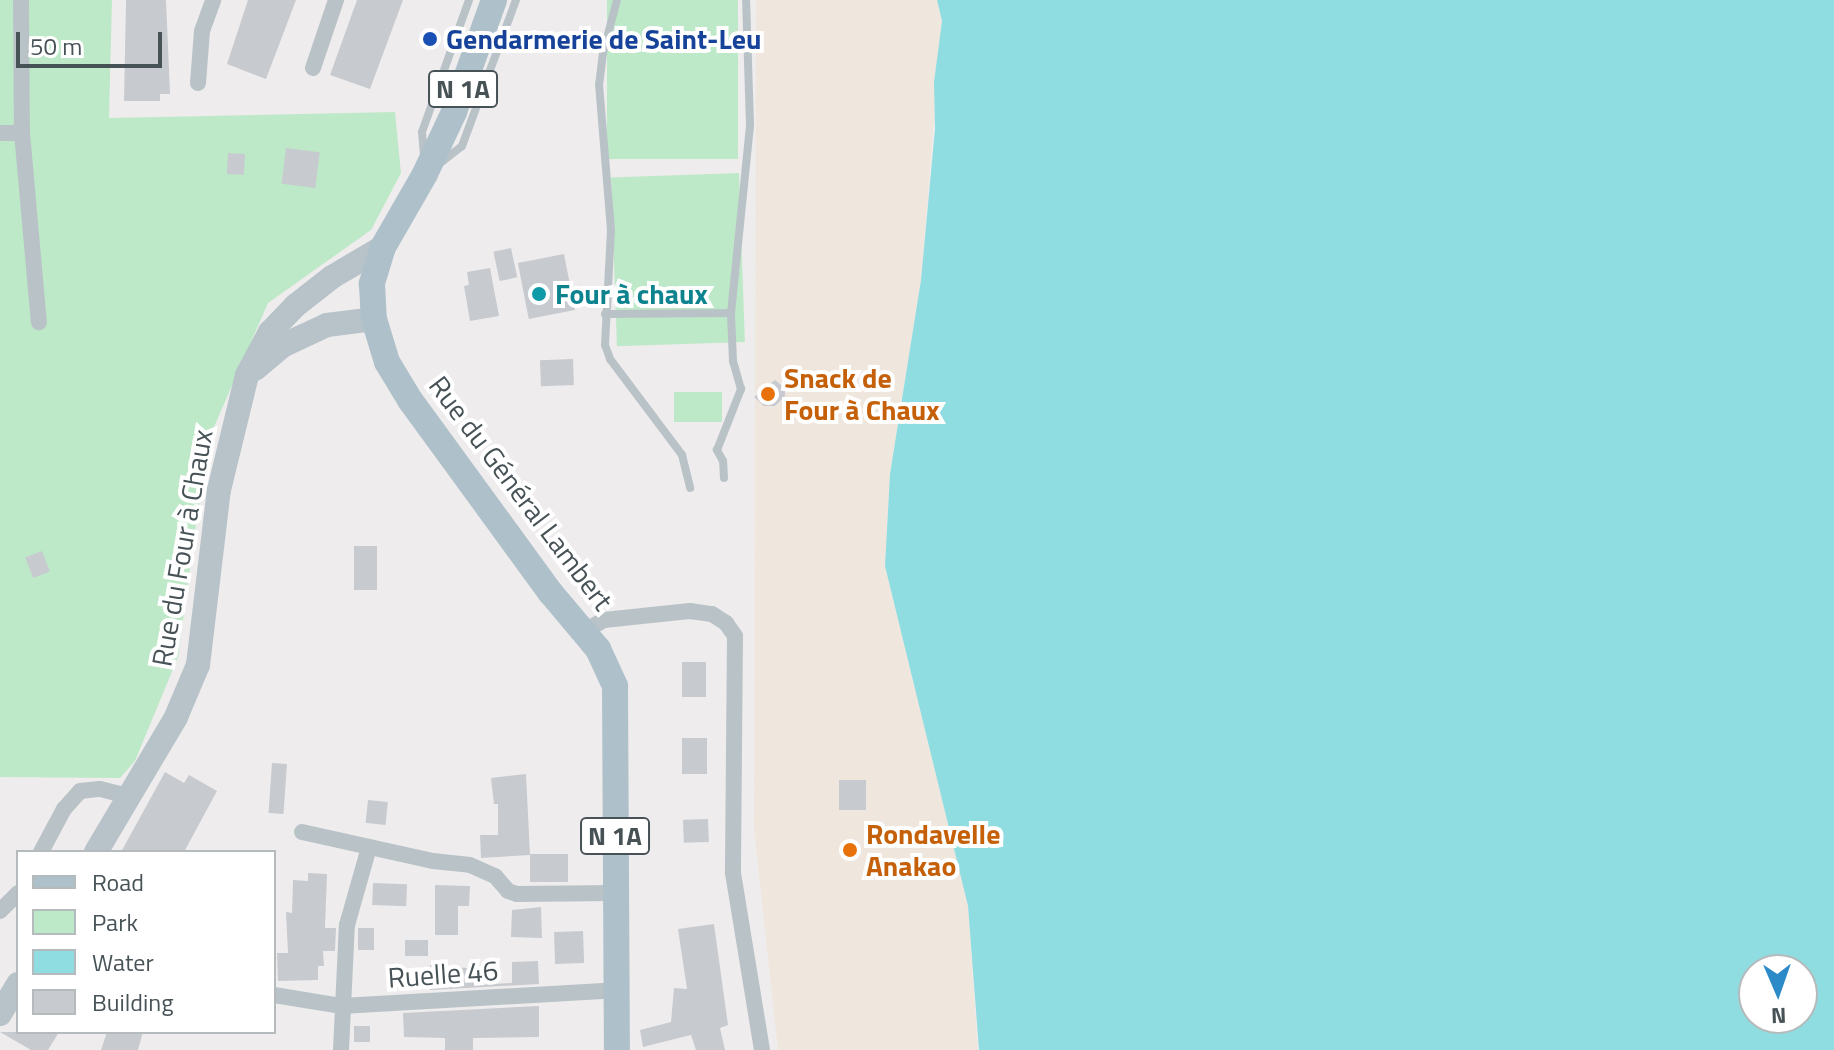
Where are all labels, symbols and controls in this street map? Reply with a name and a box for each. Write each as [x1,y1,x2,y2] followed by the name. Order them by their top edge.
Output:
[20,16,166,66] scale bar
[446,22,761,56] place label: Gendarmerie de Saint-Leu
[30,28,82,64] text: 50 m
[421,30,439,48] marker: Gendarmerie de Saint-Leu
[427,67,499,111] road number: N 1A
[555,277,708,311] place label: Four à chaux
[530,285,548,303] marker: Four à chaux
[784,361,940,427] place label: Snack de Four à Chaux
[422,369,620,617] street label: Rue du Général Lambert
[759,385,777,403] marker: Snack de Four à Chaux
[145,427,219,669] street label: Rue du Four à Chaux
[579,814,651,858] road number: N 1A
[866,817,1000,883] place label: Rondavelle Anakao
[841,841,859,859] marker: Rondavelle Anakao
[16,850,276,1034] legend
[92,864,144,900] text: Road
[92,904,138,940] text: Park
[92,944,154,980] text: Water
[387,953,499,995] street label: Ruelle 46
[1738,954,1818,1034] north arrow
[92,984,174,1020] text: Building
[1771,999,1787,1033] text: N

